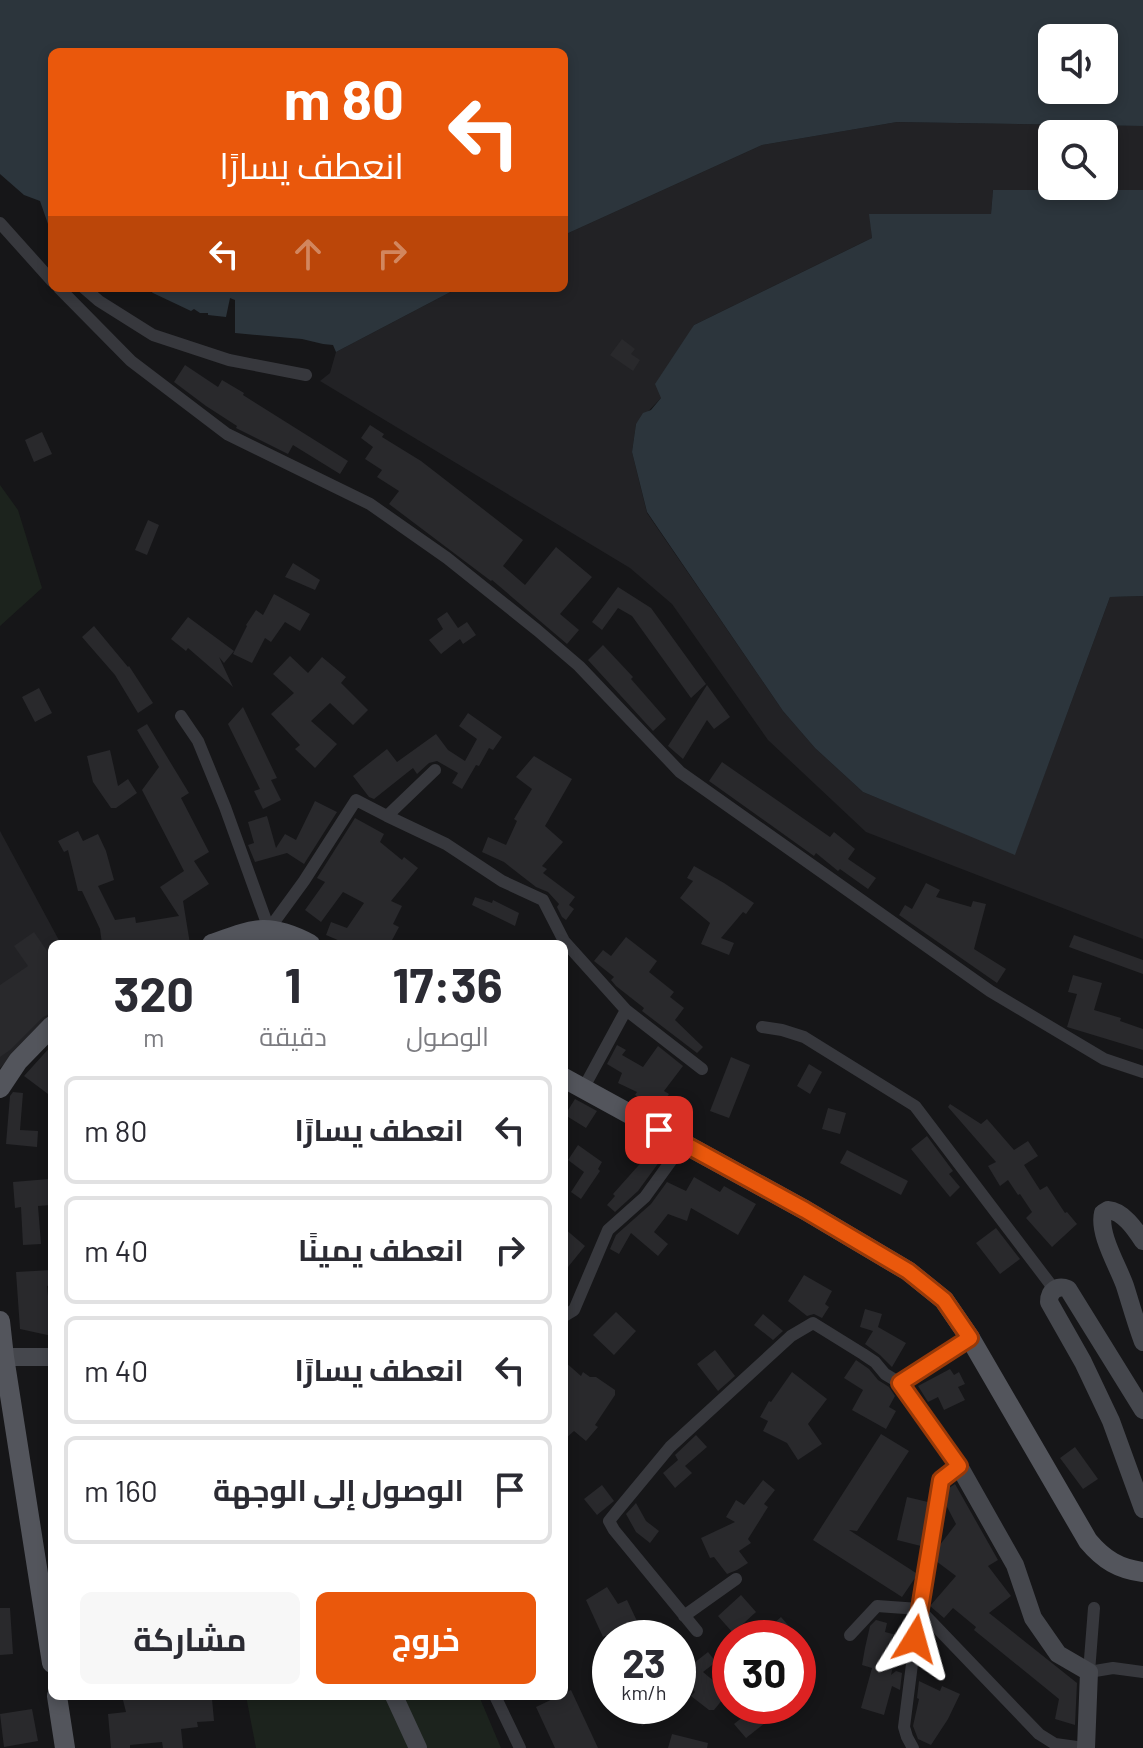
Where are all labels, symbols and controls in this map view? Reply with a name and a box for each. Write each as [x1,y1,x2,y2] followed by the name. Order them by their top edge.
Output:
[1038,24,1118,200] map controls
[1038,24,1118,104] button: sound
[284,64,404,131] text: 80 m
[432,80,536,184] icon: left
[1038,120,1118,200] button: search
[219,143,404,186] text: انعطف يسارًا
[202,232,246,276] icon: left
[286,232,330,276] icon: ahead
[370,232,414,276] icon: right
[285,955,302,1013] text: 1
[392,955,502,1013] text: 17:36
[114,964,194,1022] text: 320
[259,1020,327,1051] text: دقيقة
[406,1020,489,1051] text: الوصول
[143,1021,164,1052] text: m
[625,1096,693,1164] pin
[488,1108,532,1152] icon: left
[637,1108,681,1152] icon: arrive
[294,1111,464,1147] text: انعطف يسارًا
[84,1112,147,1148] text: 80 m
[488,1228,532,1272] icon: right
[298,1231,464,1267] text: انعطف يمينًا
[84,1232,148,1268] text: 40 m
[488,1348,532,1392] icon: left
[294,1351,464,1387] text: انعطف يسارًا
[84,1352,148,1388] text: 40 m
[488,1468,532,1512] icon: arrive
[213,1471,464,1507] text: الوصول إلى الوجهة
[84,1472,158,1508] text: 160 m
[80,1592,300,1684] button: مشاركة
[316,1592,536,1684] button: خروج
[873,1597,957,1681] position arrow
[712,1620,816,1724] speed limit sign: 30
[622,1638,666,1686] text: 23
[621,1680,667,1704] text: km/h

